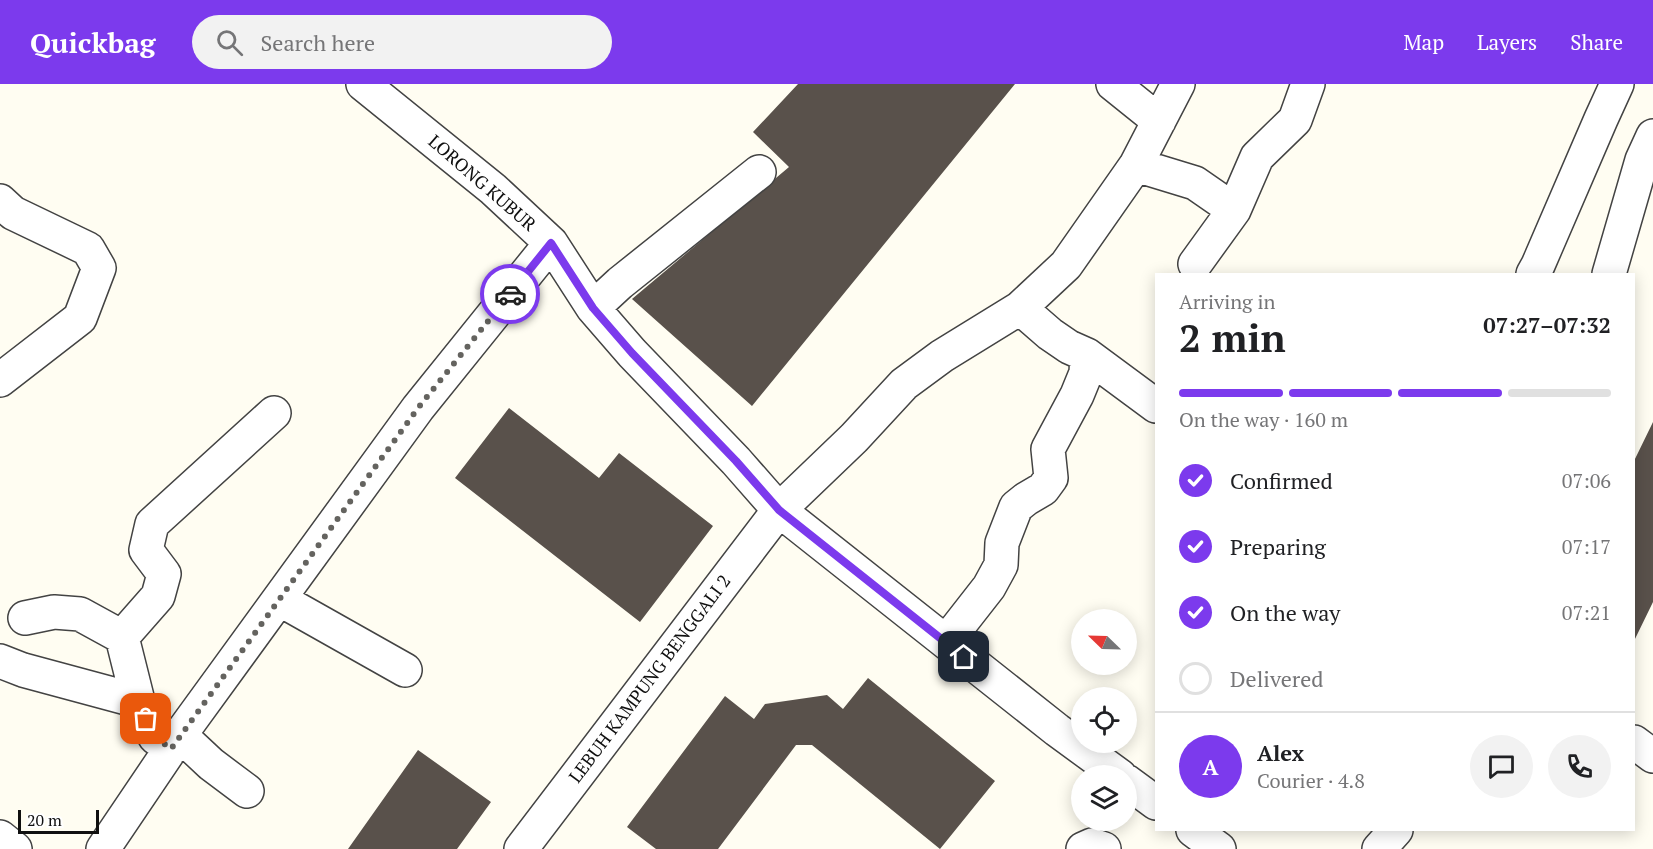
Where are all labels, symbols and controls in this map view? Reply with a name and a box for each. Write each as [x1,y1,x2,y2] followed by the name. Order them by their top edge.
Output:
[192,15,612,69] search box
[30,24,156,61] text: Quickbag
[213,26,246,59] icon: search
[261,28,375,57] text: Search here
[1403,28,1444,56] text: Map
[1477,28,1537,56] text: Layers
[1570,28,1623,56] text: Share
[424,129,542,236] street label: LORONG KUBUR
[480,264,540,324] courier
[494,278,527,311] icon: car
[1179,288,1275,315] text: Arriving in
[1483,310,1611,339] text: 07:27–07:32
[1179,311,1286,363] text: 2 min
[1179,406,1348,433] text: On the way · 160 m
[1179,464,1212,497] icon: check
[1230,466,1333,495] text: Confirmed
[1562,467,1611,494] text: 07:06
[1179,530,1212,563] icon: check
[1230,532,1326,561] text: Preparing
[1562,533,1611,560] text: 07:17
[563,569,735,787] street label: LEBUH KAMPUNG BENGGALI 2
[1179,596,1212,629] icon: check
[1230,598,1340,627] text: On the way
[1562,599,1611,626] text: 07:21
[1071,609,1137,675] north arrow
[1071,609,1137,831] map controls
[938,631,989,682] pin
[947,640,980,673] icon: home
[1230,664,1323,693] text: Delivered
[1071,687,1137,753] button: locate
[120,693,171,744] pin
[129,702,162,735] icon: bag
[1470,735,1533,798] button: chat
[1548,735,1611,798] button: phone
[1257,738,1304,767] text: Alex
[1202,752,1219,781] text: A
[1071,765,1137,831] button: layers
[1257,767,1365,794] text: Courier · 4.8
[18,807,99,834] scale bar
[27,809,62,831] text: 20 m

